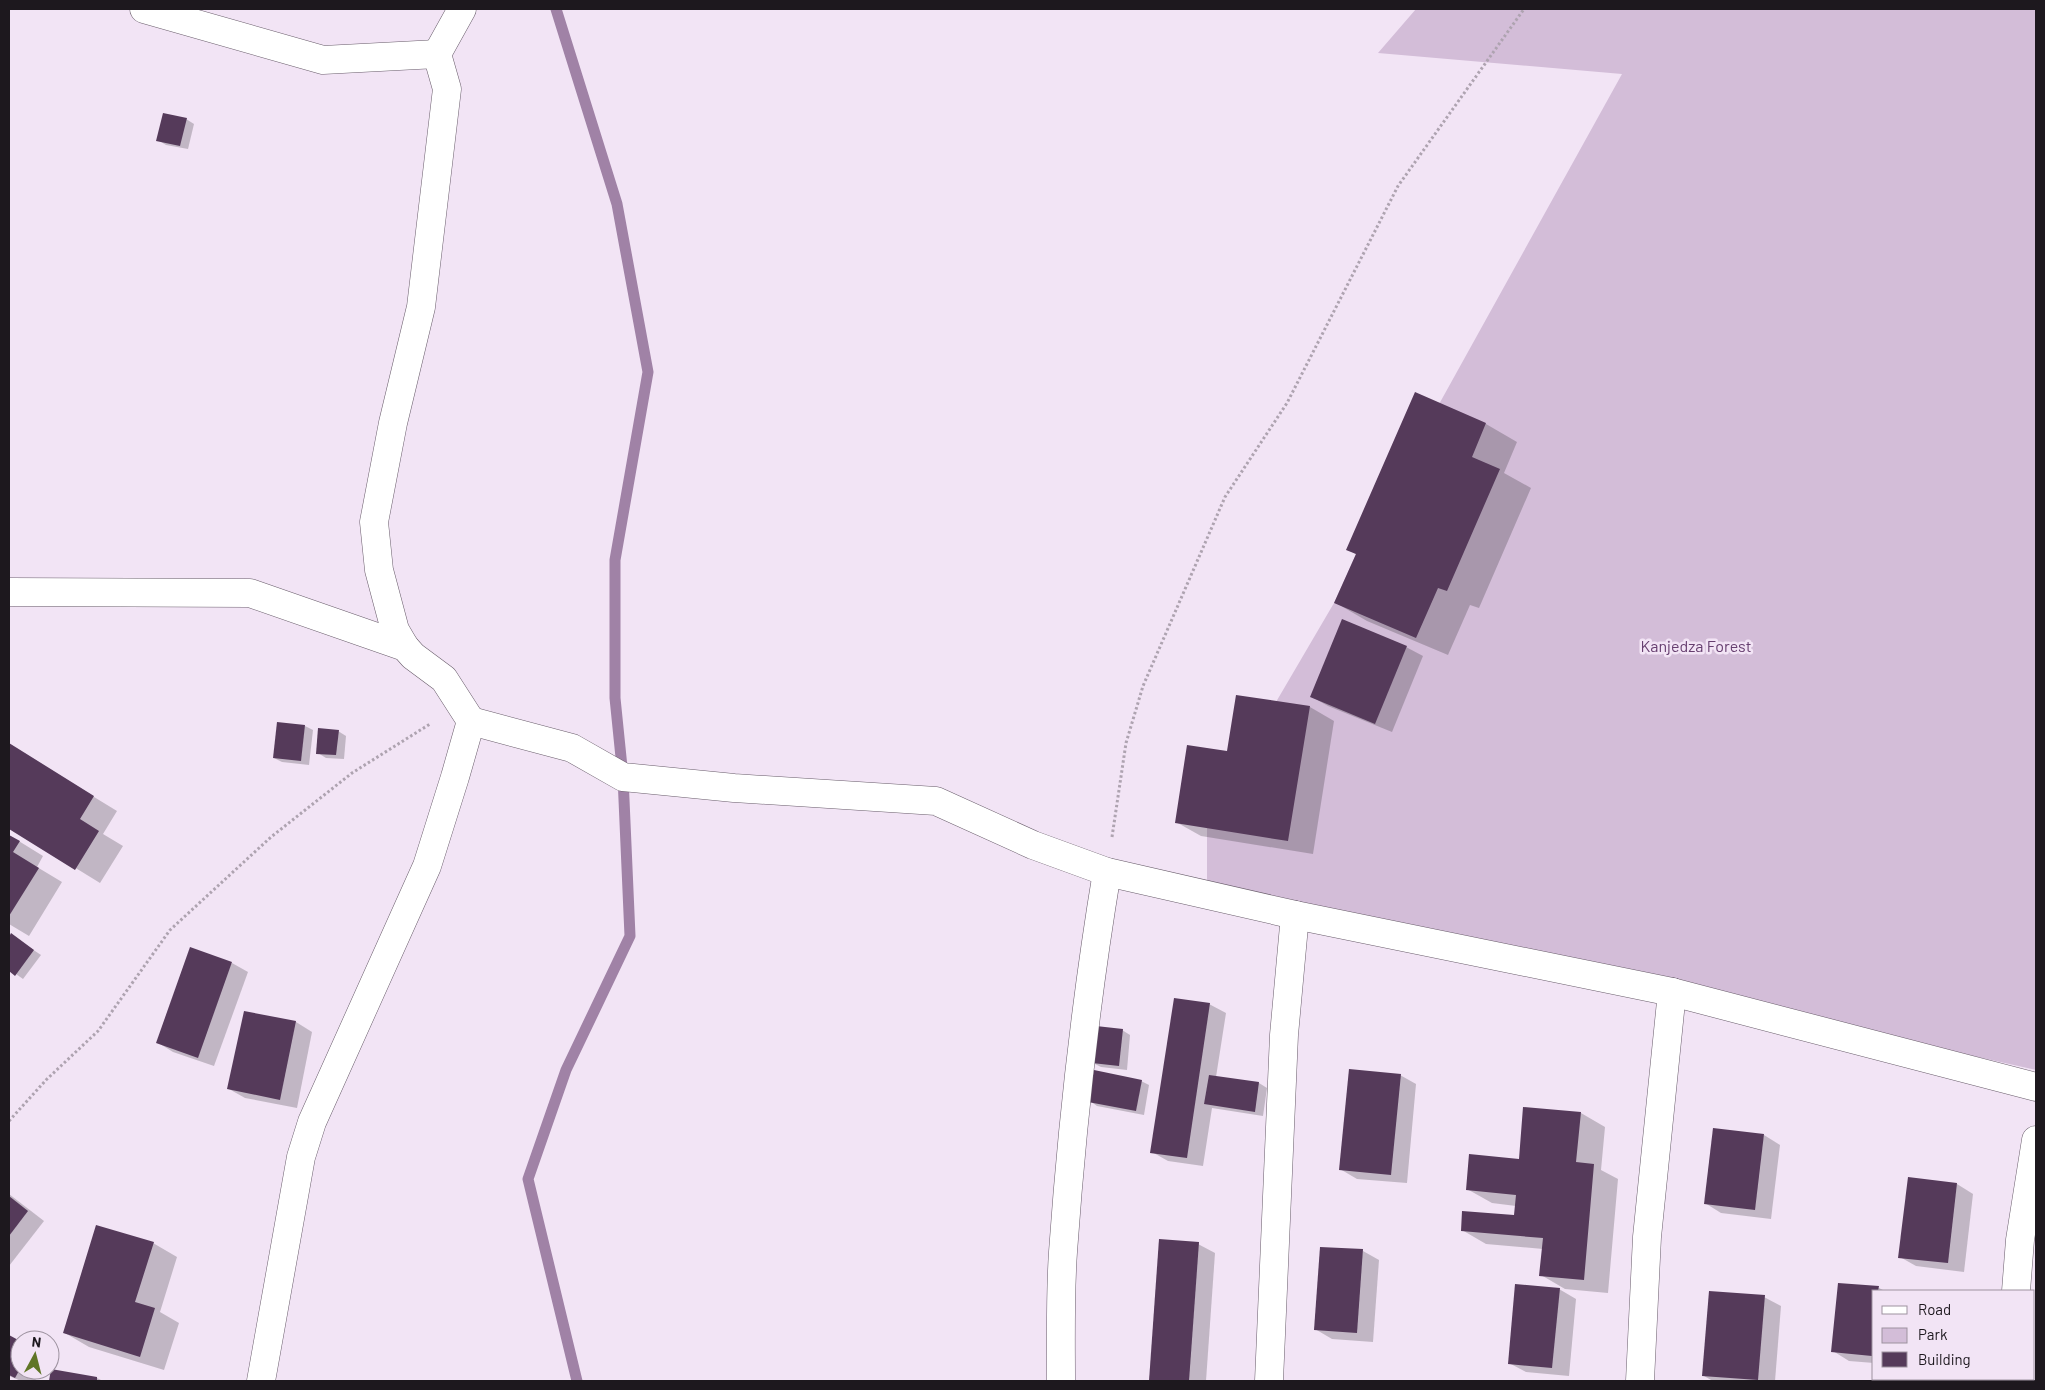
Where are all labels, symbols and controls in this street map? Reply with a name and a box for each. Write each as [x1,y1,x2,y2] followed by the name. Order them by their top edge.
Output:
[1640,636,1752,655] park label: Kanjedza Forest
[1872,1290,2035,1380] legend
[1918,1300,1951,1318] text: Road
[1918,1325,1948,1343] text: Park
[10,1330,60,1380] north arrow
[31,1333,42,1351] text: N
[1918,1350,1971,1368] text: Building

